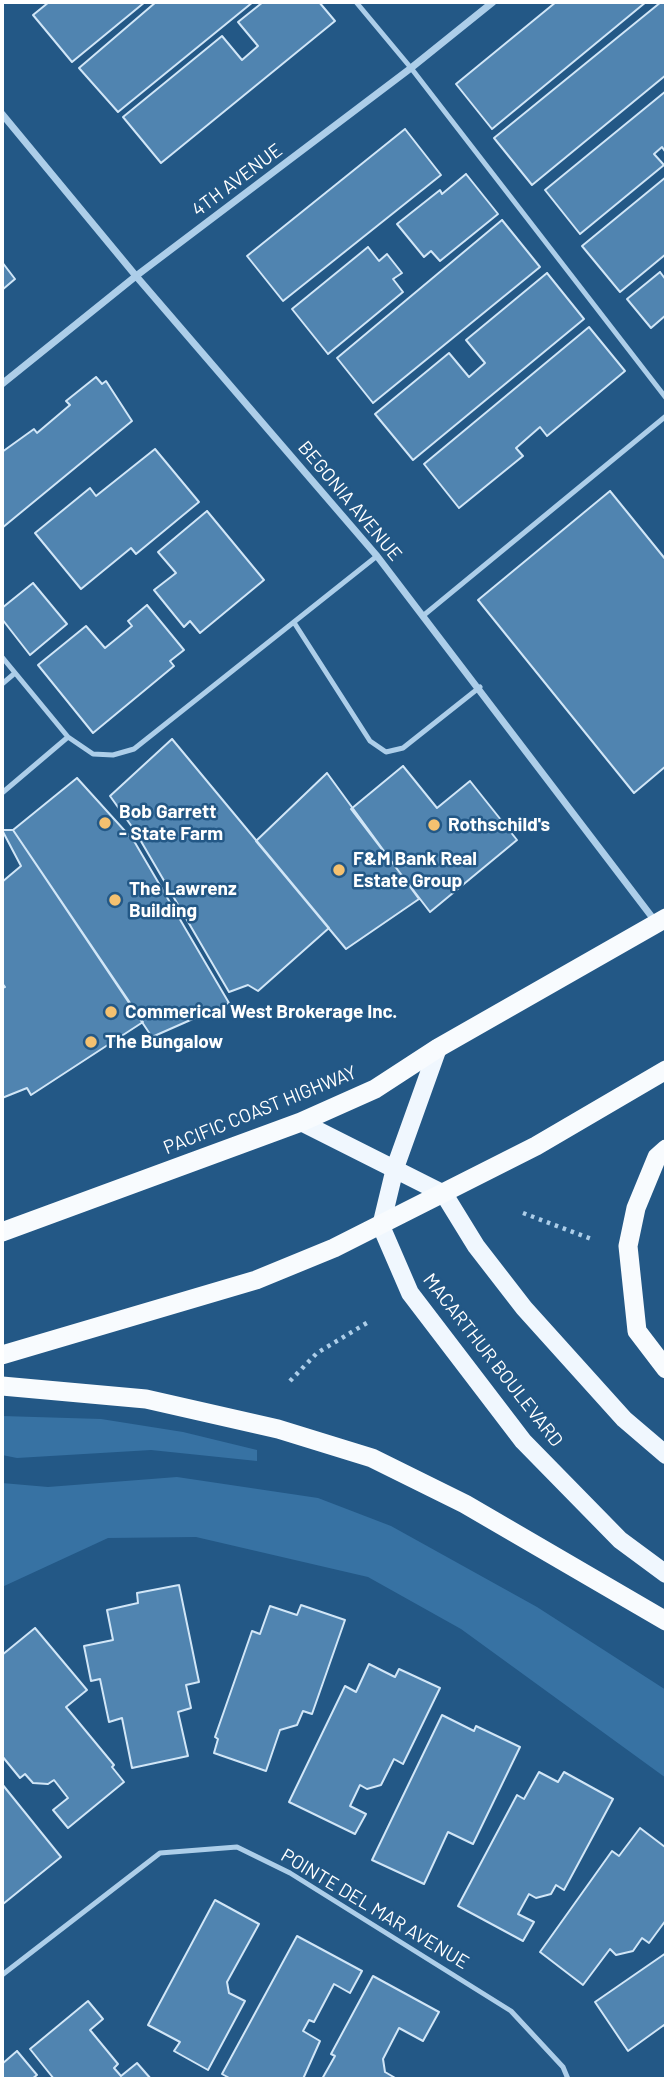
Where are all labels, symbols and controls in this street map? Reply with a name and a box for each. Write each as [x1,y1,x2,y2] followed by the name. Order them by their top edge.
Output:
[187,139,287,221] street label: 4TH AVENUE
[293,436,407,566] street label: BEGONIA AVENUE
[119,801,223,845] place label: Bob Garrett - State Farm
[448,814,550,836] place label: Rothschild's
[97,815,113,831] marker: Bob Garrett - State Farm
[426,817,442,833] marker: Rothschild's
[353,848,477,892] place label: F&M Bank Real Estate Group
[331,862,347,878] marker: F&M Bank Real Estate Group
[129,878,237,922] place label: The Lawrenz Building
[107,892,123,908] marker: The Lawrenz Building
[125,1001,397,1023] place label: Commerical West Brokerage Inc.
[103,1004,119,1020] marker: Commerical West Brokerage Inc.
[105,1031,223,1053] place label: The Bungalow
[83,1034,99,1050] marker: The Bungalow
[160,1061,360,1159] street label: PACIFIC COAST HIGHWAY
[418,1269,568,1451] street label: MACARTHUR BOULEVARD
[277,1844,473,1974] street label: POINTE DEL MAR AVENUE

